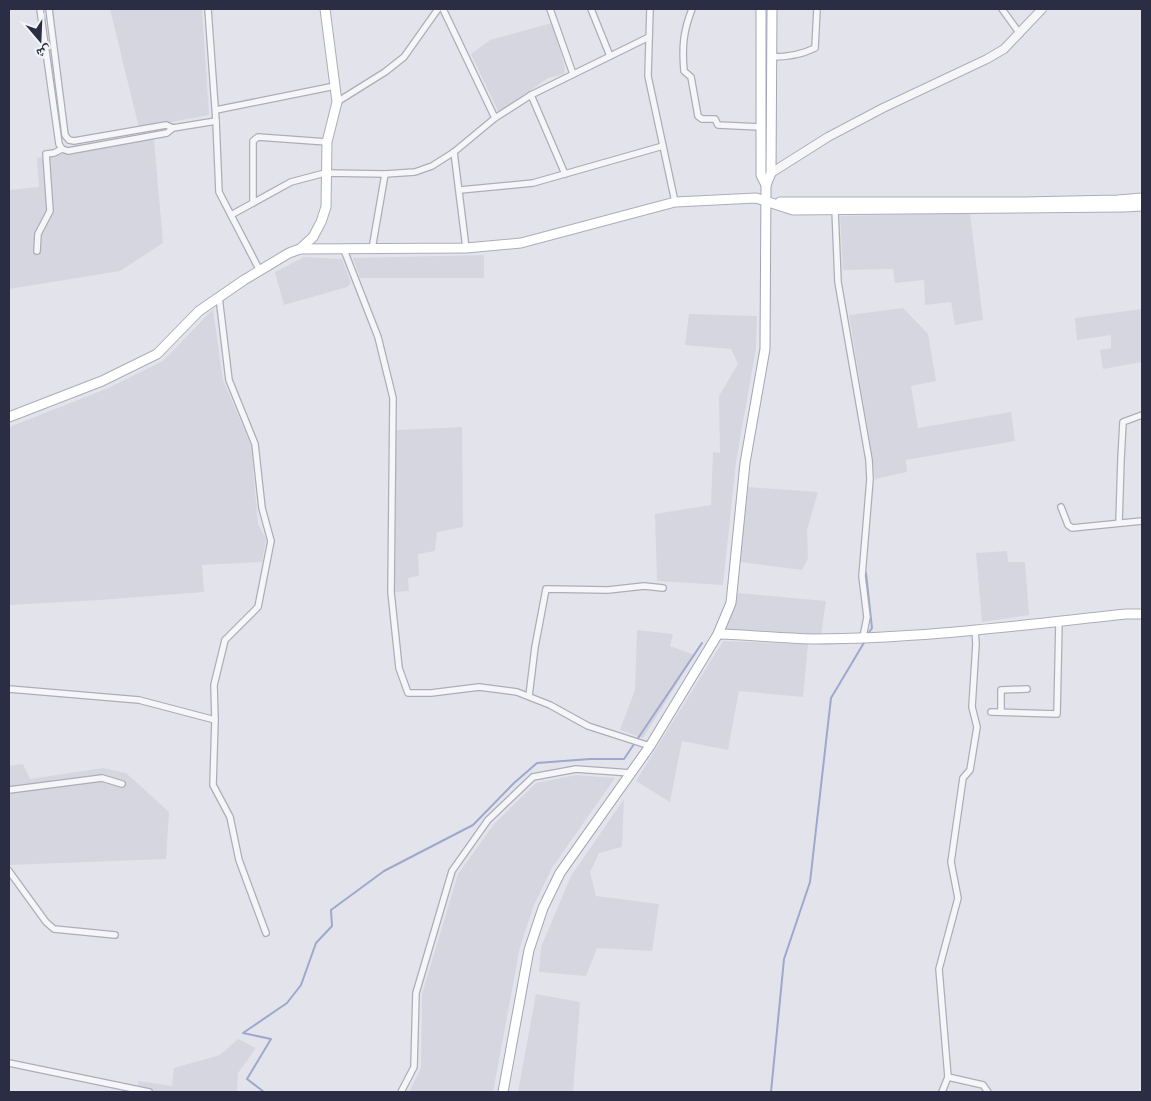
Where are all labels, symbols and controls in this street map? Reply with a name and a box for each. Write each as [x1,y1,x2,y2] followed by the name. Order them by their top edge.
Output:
[15,15,65,65] north arrow
[34,40,55,64] text: ش

